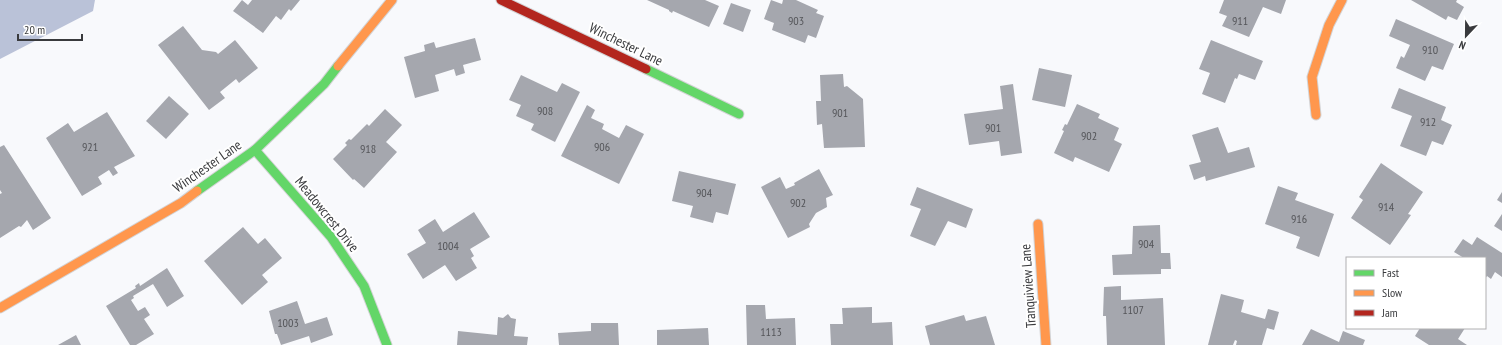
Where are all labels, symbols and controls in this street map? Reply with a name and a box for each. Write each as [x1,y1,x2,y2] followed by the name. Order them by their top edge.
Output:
[788,13,804,28] house number: 903
[1232,13,1248,28] house number: 911
[18,16,82,42] scale bar
[1446,16,1486,56] north arrow
[586,18,666,70] street label: Winchester Lane
[24,22,45,37] text: 20 m
[1457,38,1468,53] text: N
[1422,42,1438,57] house number: 910
[537,103,553,118] house number: 908
[832,105,848,120] house number: 901
[1420,114,1436,129] house number: 912
[985,120,1001,135] house number: 901
[1081,128,1097,143] house number: 902
[169,136,245,196] street label: Winchester Lane
[82,139,98,154] house number: 921
[594,139,610,154] house number: 906
[360,141,376,156] house number: 918
[291,173,363,256] street label: Meadowcrest Drive
[696,185,713,200] house number: 904
[790,195,806,210] house number: 902
[1378,199,1395,214] house number: 914
[1291,211,1307,226] house number: 916
[1138,236,1155,251] house number: 904
[437,238,459,253] house number: 1004
[1016,243,1040,329] street label: Tranquiview Lane
[1346,257,1486,329] legend
[1382,265,1400,280] text: Fast
[1382,285,1403,300] text: Slow
[1122,302,1144,317] house number: 1107
[1381,305,1398,320] text: Jam
[277,315,299,330] house number: 1003
[760,324,782,339] house number: 1113

